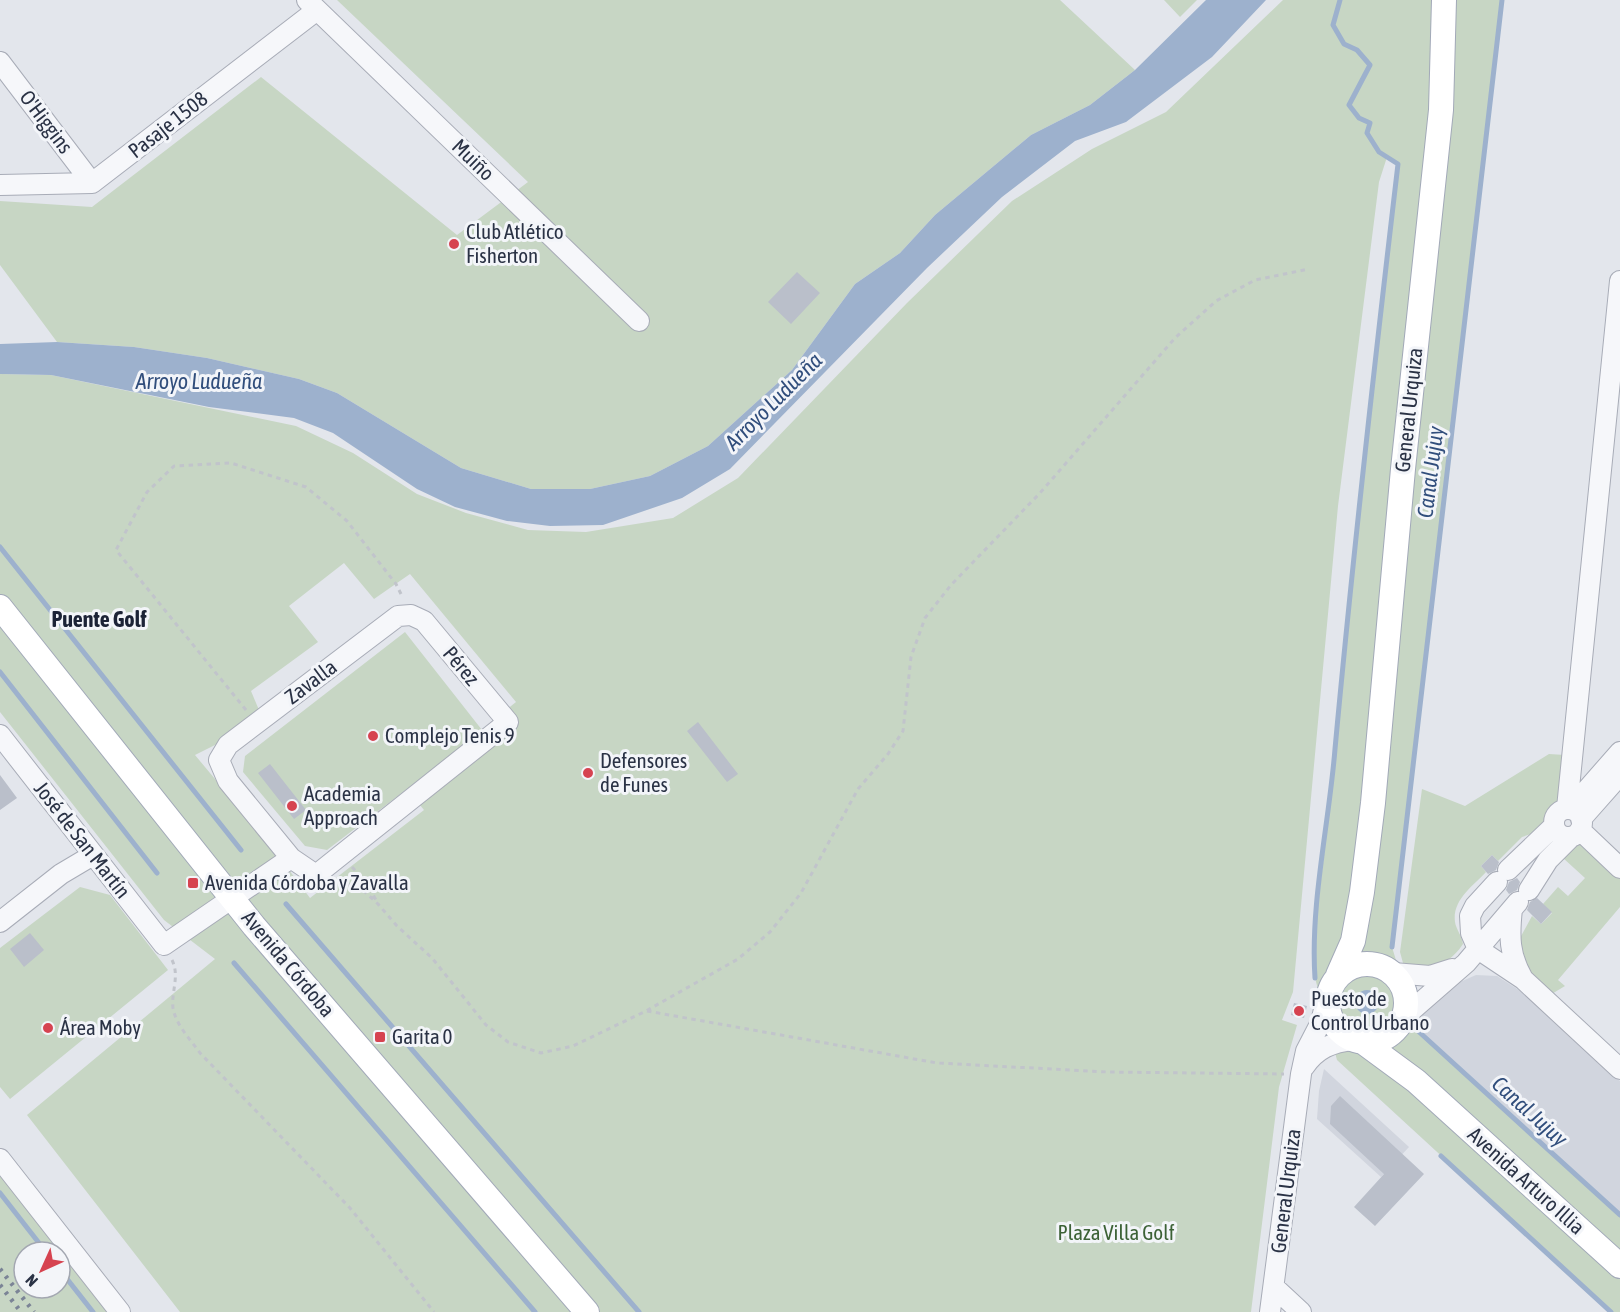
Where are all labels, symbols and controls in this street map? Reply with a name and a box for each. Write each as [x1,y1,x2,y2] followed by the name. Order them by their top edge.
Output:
[15,85,78,158] street label: O'Higgins
[123,86,212,162] street label: Pasaje 1508
[448,134,500,185] street label: Muiño
[466,219,564,267] place label: Club Atlético Fisherton
[447,237,461,251] marker: Club Atlético Fisherton
[1390,346,1426,473] street label: General Urquiza
[718,347,827,456] water label: Arroyo Ludueña
[135,368,262,394] water label: Arroyo Ludueña
[1411,424,1449,519] water label: Canal Jujuy
[51,606,147,632] district label: Puente Golf
[439,641,485,690] street label: Pérez
[280,654,341,708] street label: Zavalla
[385,723,515,747] place label: Complejo Tenis 9
[366,729,380,743] marker: Complejo Tenis 9
[600,748,687,796] place label: Defensores de Funes
[581,766,595,780] marker: Defensores de Funes
[30,776,136,902] street label: José de San Martín
[304,781,381,829] place label: Academia Approach
[285,799,299,813] marker: Academia Approach
[205,870,409,894] place label: Avenida Córdoba y Zavalla
[186,876,200,890] marker: Avenida Córdoba y Zavalla
[237,905,340,1021] street label: Avenida Córdoba
[1311,986,1429,1034] place label: Puesto de Control Urbano
[1292,1004,1306,1018] marker: Puesto de Control Urbano
[60,1015,141,1039] place label: Área Moby
[41,1021,55,1035] marker: Área Moby
[392,1024,453,1048] place label: Garita 0
[373,1030,387,1044] marker: Garita 0
[1487,1070,1574,1152] water label: Canal Jujuy
[1464,1122,1590,1239] street label: Avenida Arturo Illia
[1265,1127,1305,1254] street label: General Urquiza
[1057,1220,1175,1244] park label: Plaza Villa Golf
[12,1240,72,1300] north arrow
[22,1271,41,1290] text: N

